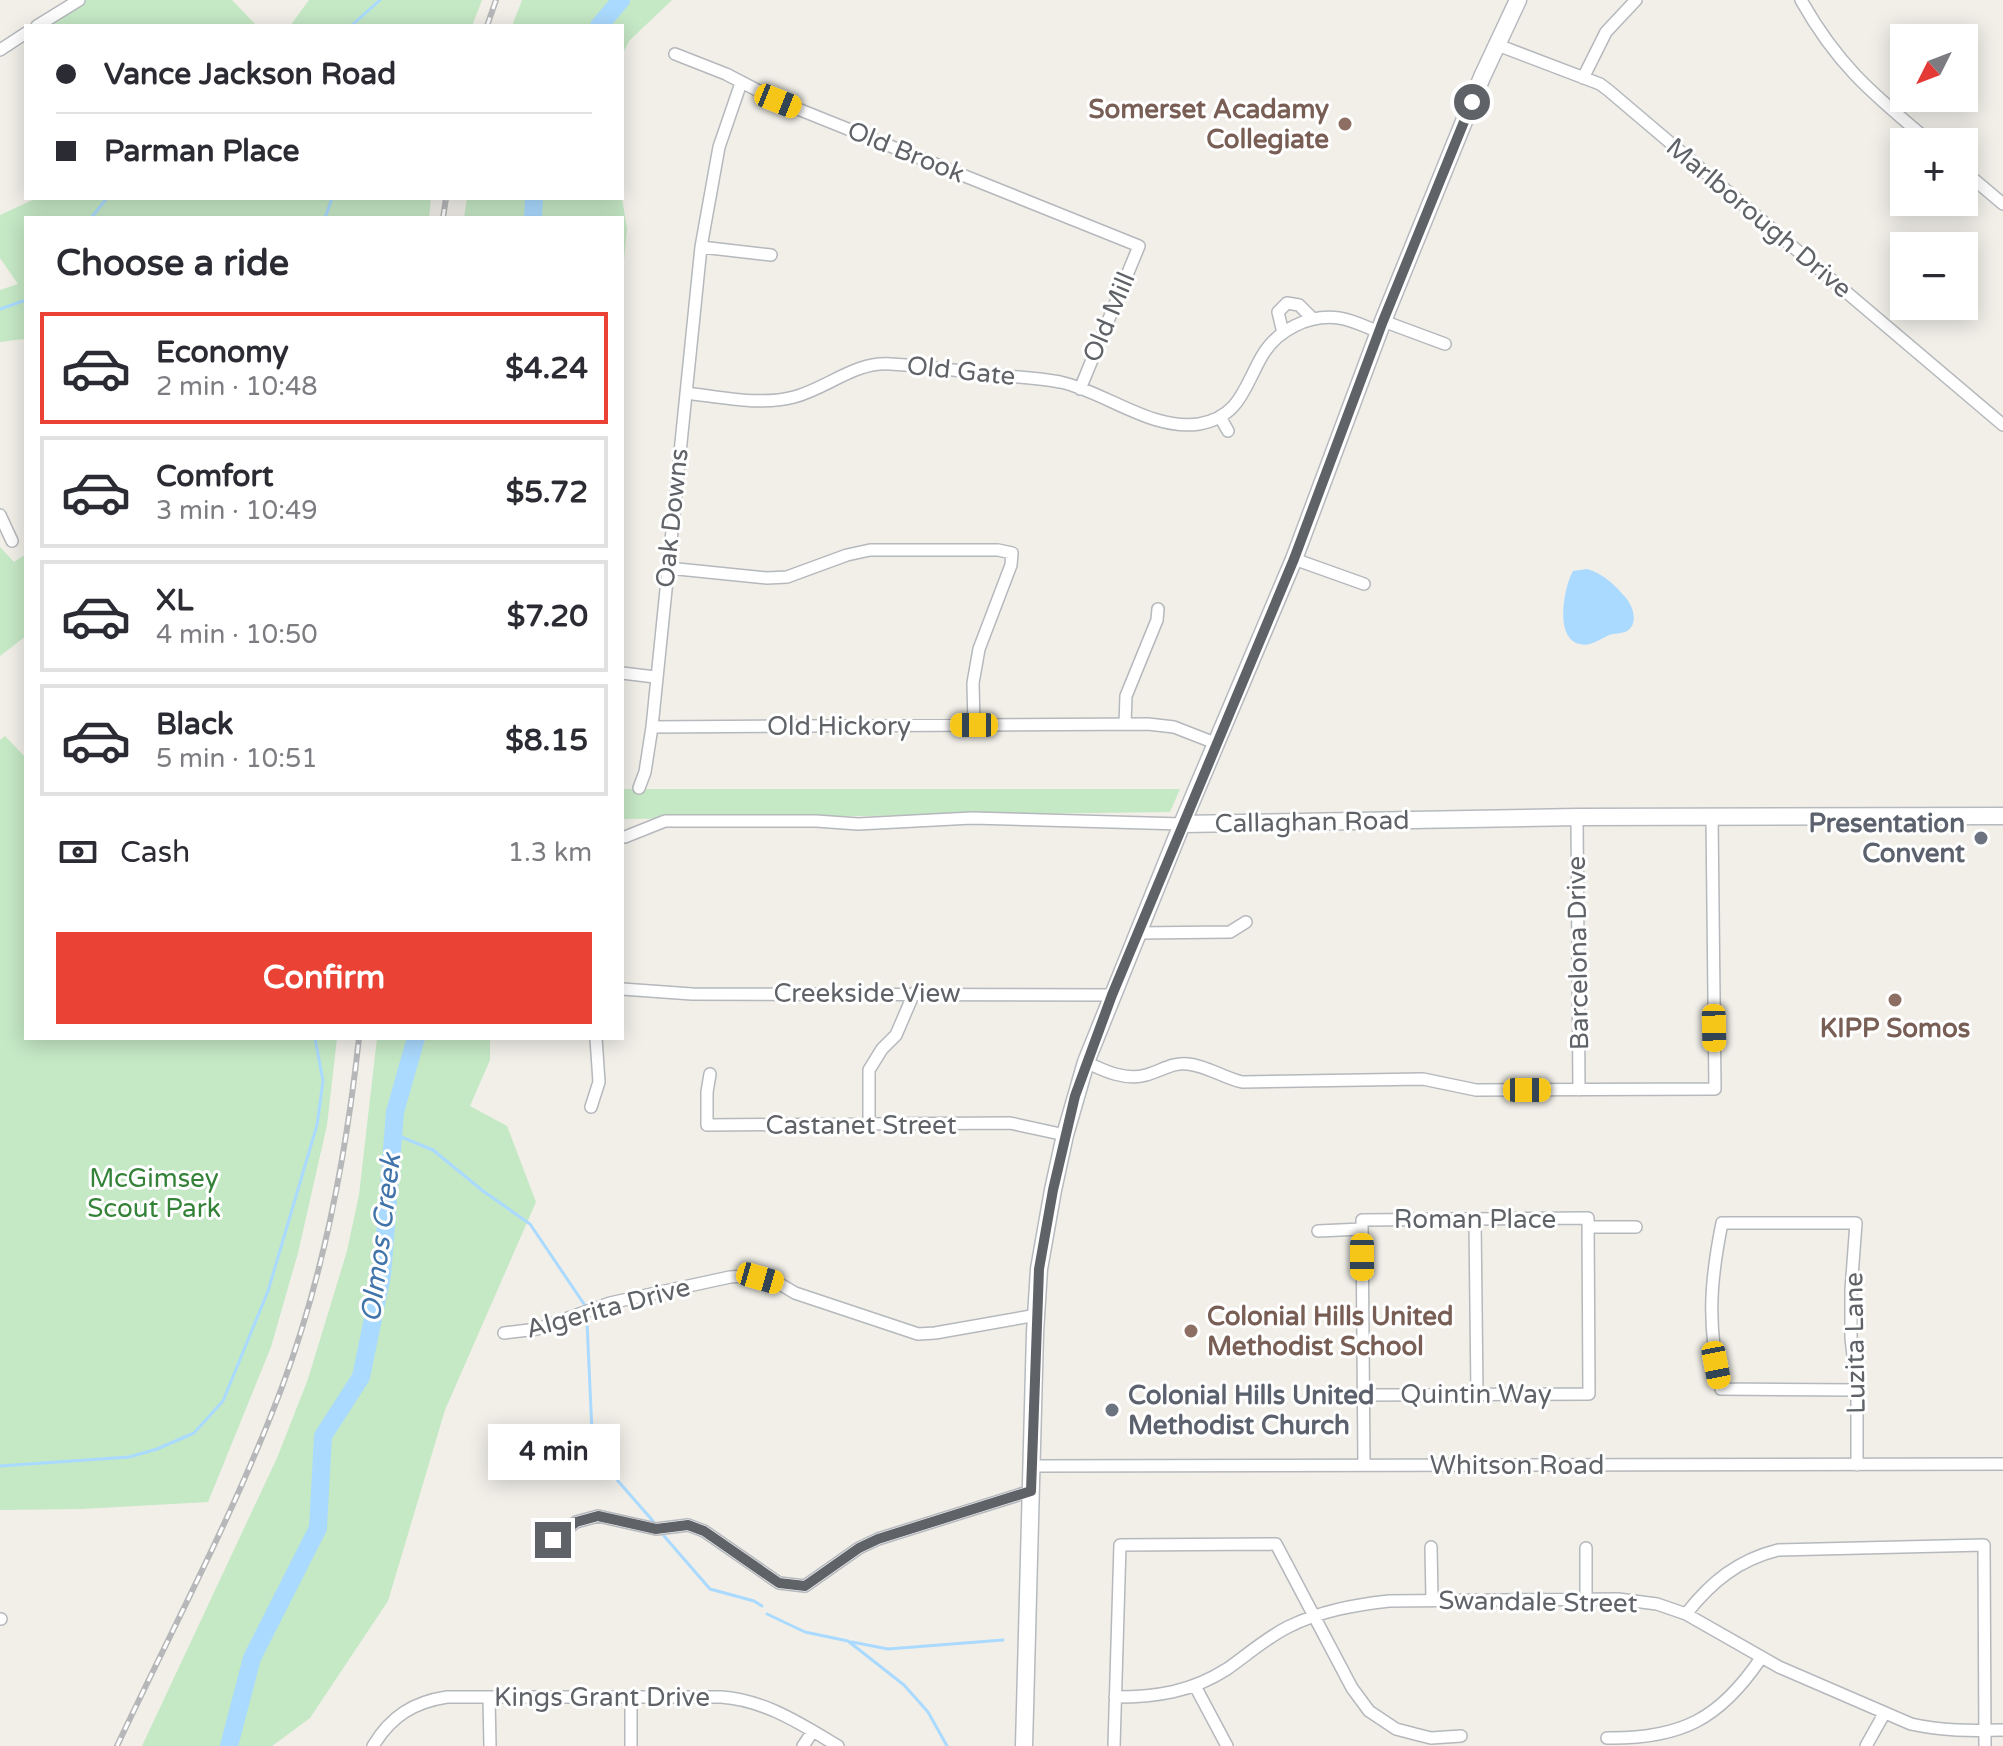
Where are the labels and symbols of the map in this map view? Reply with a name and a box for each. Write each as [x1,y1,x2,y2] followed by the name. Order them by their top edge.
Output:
[1890,24,1978,112] north arrow
[751,81,805,121] car
[1454,84,1490,120] route start
[1089,94,1329,155] place label: Somerset Acadamy Collegiate
[843,114,969,190] street label: Old Brook
[1336,115,1354,133] marker: Somerset Acadamy Collegiate
[1660,131,1858,305] street label: Marlborough Drive
[1076,267,1142,367] street label: Old Mill
[905,350,1017,392] street label: Old Gate
[649,447,695,589] street label: Oak Downs
[767,711,911,742] street label: Old Hickory
[950,713,998,737] car
[1214,805,1410,839] street label: Callaghan Road
[1808,808,1965,869] place label: Presentation Convent
[1972,829,1990,847] marker: Presentation Convent
[1561,856,1595,1050] street label: Barcelona Drive
[773,978,961,1009] street label: Creekside View
[1886,991,1904,1009] marker: KIPP Somos
[1702,1004,1726,1052] car
[1820,1013,1970,1044] place label: KIPP Somos
[1503,1078,1551,1102] car
[765,1110,957,1141] street label: Castanet Street
[354,1150,408,1324] water label: Olmos Creek
[87,1163,221,1224] park label: McGimsey Scout Park
[1394,1204,1556,1235] street label: Roman Place
[1350,1233,1374,1281] car
[734,1260,786,1296] car
[523,1271,693,1345] street label: Algerita Drive
[1838,1272,1872,1414] street label: Luzita Lane
[1207,1301,1453,1362] place label: Colonial Hills United Methodist School
[1182,1322,1200,1340] marker: Colonial Hills United Methodist School
[1700,1339,1732,1391] car
[1400,1379,1552,1410] street label: Quintin Way
[1128,1380,1374,1441] place label: Colonial Hills United Methodist Church
[1103,1401,1121,1419] marker: Colonial Hills United Methodist Church
[487,1424,619,1480] callout: 4 min
[1430,1450,1604,1481] street label: Whitson Road
[535,1522,571,1558] route end
[1438,1585,1638,1619] street label: Swandale Street
[494,1682,710,1713] street label: Kings Grant Drive

